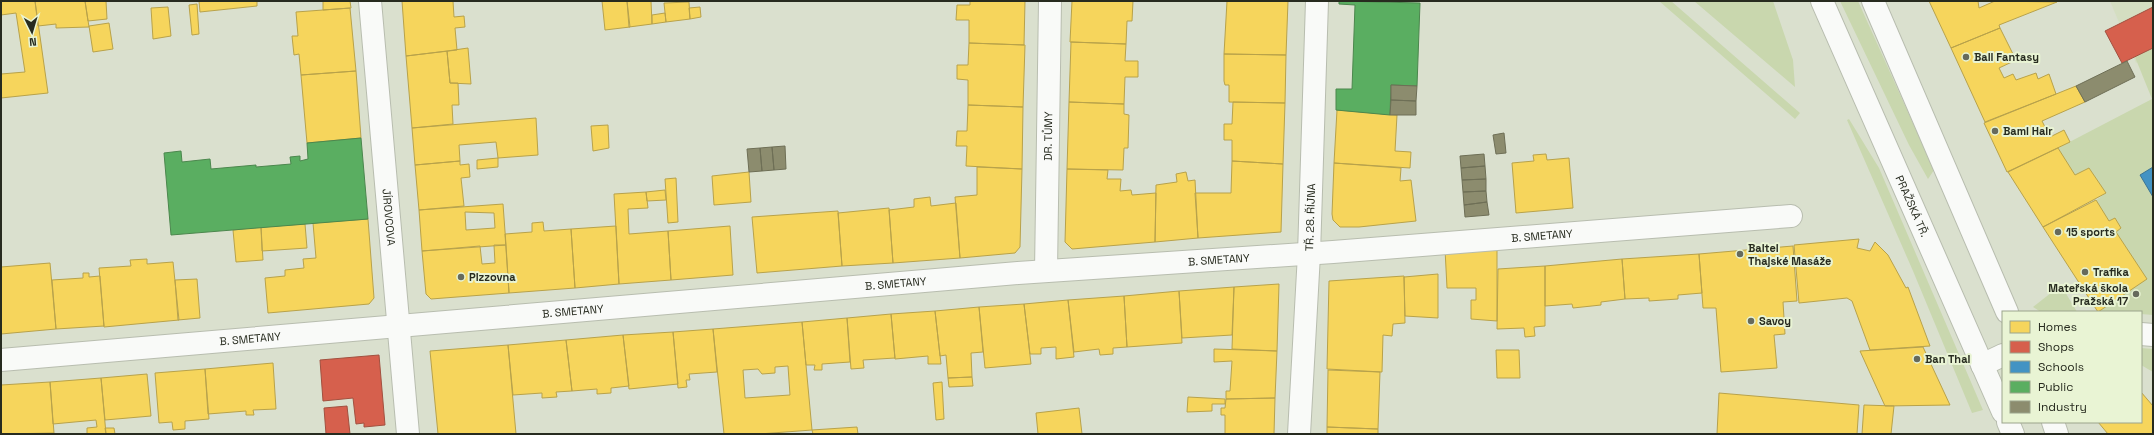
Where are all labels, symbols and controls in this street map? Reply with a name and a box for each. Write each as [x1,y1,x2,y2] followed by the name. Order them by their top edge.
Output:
[12,12,52,52] north arrow
[29,35,37,49] text: N
[1974,50,2039,64] place label: Ball Fantasy
[1961,52,1971,62] marker: Ball Fantasy
[1040,111,1055,161] street label: DR. TŮMY
[2003,124,2053,138] place label: Bami Hair
[1990,126,2000,136] marker: Bami Hair
[1893,173,1932,239] street label: PRAŽSKÁ TŘ.
[1302,183,1318,251] street label: TŘ. 28. ŘÍJNA
[379,188,398,246] street label: JÍROVCOVA
[2066,225,2115,239] place label: 15 sports
[1511,226,1573,245] street label: B. SMETANY
[2053,227,2063,237] marker: 15 sports
[1748,241,1831,268] place label: Baitei Thajské Masáže
[1735,249,1745,259] marker: Baitei Thajské Masáže
[1188,251,1250,269] street label: B. SMETANY
[2093,265,2129,279] place label: Trafika
[2080,267,2090,277] marker: Trafika
[469,270,516,284] place label: Pizzovna
[456,272,466,282] marker: Pizzovna
[864,274,927,293] street label: B. SMETANY
[2048,281,2129,308] place label: Mateřská škola Pražská 17
[2131,289,2141,299] marker: Mateřská škola Pražská 17
[542,301,604,321] street label: B. SMETANY
[2002,311,2142,423] legend
[1759,314,1791,328] place label: Savoy
[1746,316,1756,326] marker: Savoy
[2038,319,2077,335] text: Homes
[219,329,282,348] street label: B. SMETANY
[2038,339,2074,355] text: Shops
[1925,352,1971,366] place label: Ban Thai
[1912,354,1922,364] marker: Ban Thai
[2038,359,2084,375] text: Schools
[2038,379,2073,395] text: Public
[2038,399,2087,415] text: Industry

